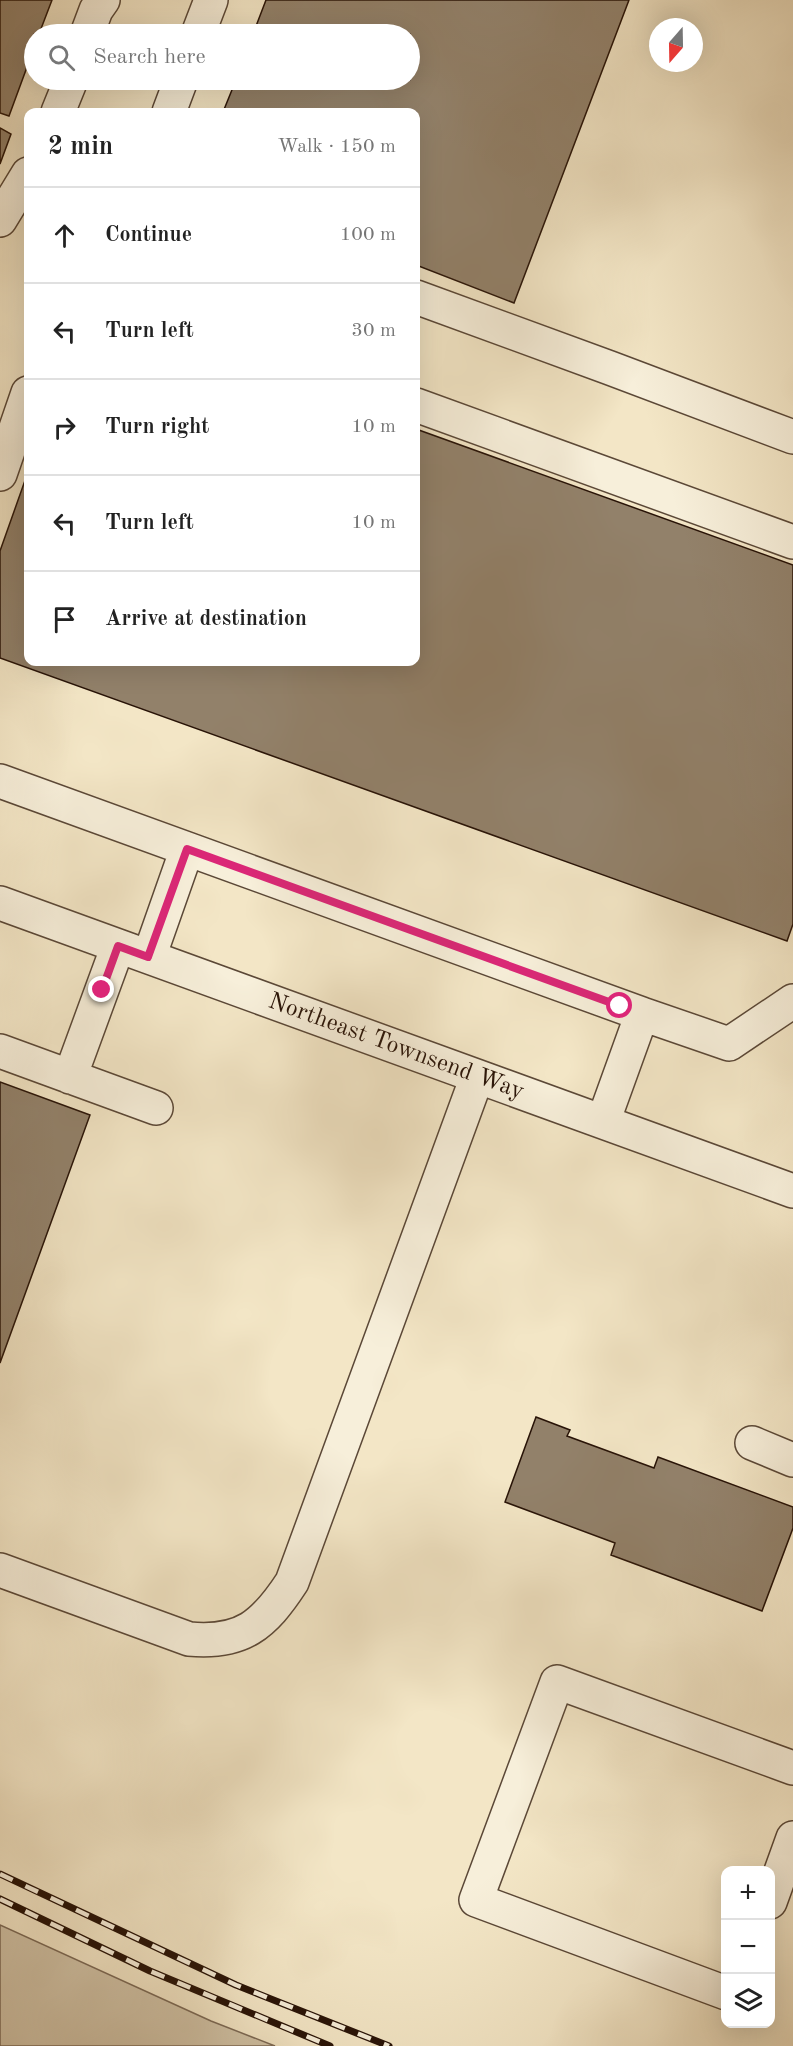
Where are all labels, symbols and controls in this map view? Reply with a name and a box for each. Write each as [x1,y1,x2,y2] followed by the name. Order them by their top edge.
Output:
[649,18,703,72] north arrow
[24,24,420,90] search box
[45,41,78,74] icon: search
[93,46,206,68] text: Search here
[48,134,113,160] text: 2 min
[277,137,396,157] text: Walk · 150 m
[48,219,81,252] icon: ahead
[105,224,192,246] text: Continue
[340,225,396,245] text: 100 m
[48,315,81,348] icon: left
[105,320,194,342] text: Turn left
[351,321,396,341] text: 30 m
[48,411,81,444] icon: right
[105,416,209,438] text: Turn right
[351,417,396,437] text: 10 m
[48,507,81,540] icon: left
[105,512,194,534] text: Turn left
[351,513,396,533] text: 10 m
[48,603,81,636] icon: arrive
[105,608,307,630] text: Arrive at destination
[88,976,114,1002] route end
[265,990,527,1105] street label: Northeast Townsend Way
[606,992,632,1018] route start
[721,1866,775,2028] map controls
[721,1866,775,1920] button: +
[721,1920,775,1974] button: −
[721,1974,775,2028] button: layers

